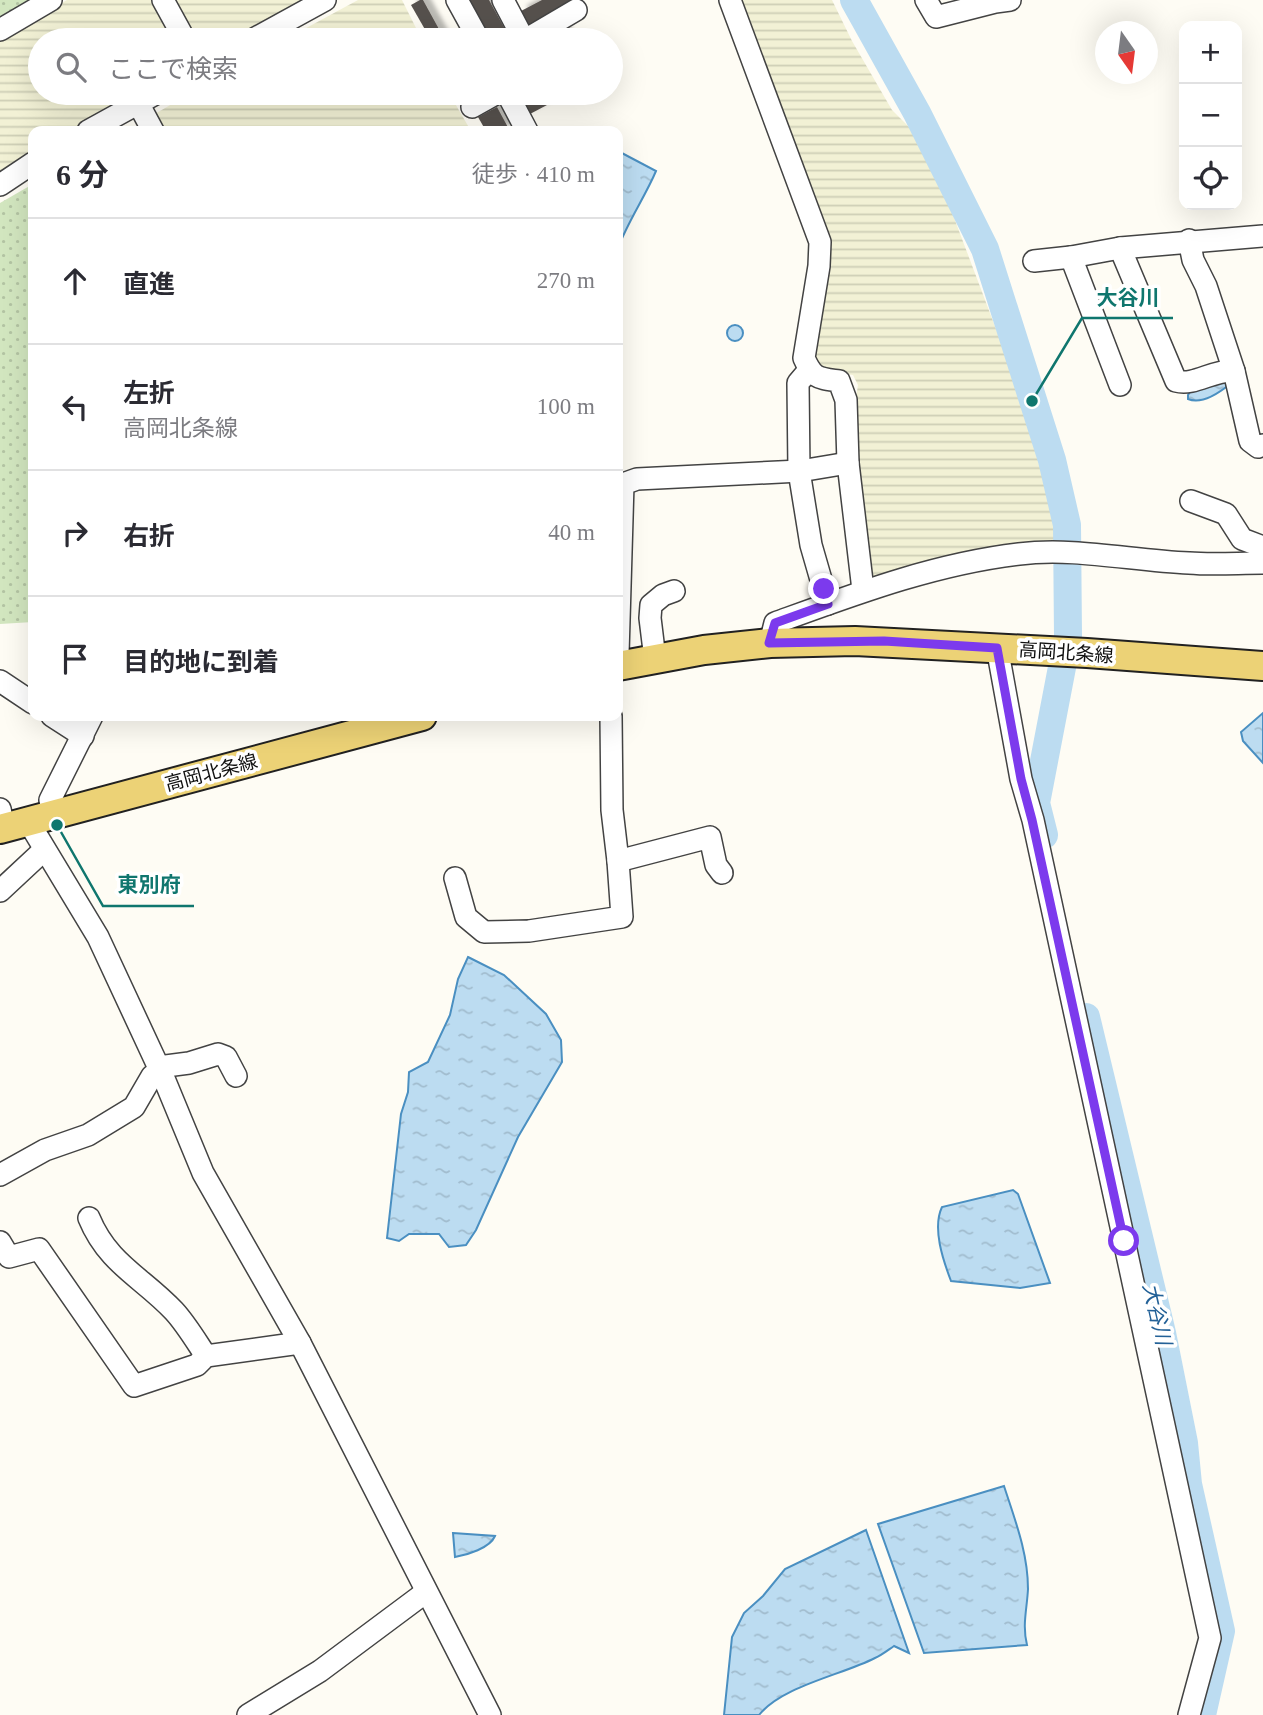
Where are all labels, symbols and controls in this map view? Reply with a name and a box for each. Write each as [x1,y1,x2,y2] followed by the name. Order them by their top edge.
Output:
[1095,21,1158,84] north arrow
[1179,21,1242,210] map controls
[1179,21,1242,84] button: +
[28,28,623,105] search box
[52,48,90,86] icon: search
[108,55,238,84] text: ここで検索
[1179,84,1242,147] button: −
[1179,147,1242,210] button: locate
[56,158,109,191] text: 6 分
[472,162,595,187] text: 徒歩 · 410 m
[56,262,94,300] icon: ahead
[537,268,595,293] text: 270 m
[123,270,175,299] text: 直進
[1082,276,1173,318] callout: 大谷川
[1097,286,1160,310] text: 大谷川
[123,379,175,408] text: 左折
[56,388,94,426] icon: left
[537,394,595,419] text: 100 m
[123,416,238,441] text: 高岡北条線
[56,514,94,552] icon: right
[548,520,595,545] text: 40 m
[123,522,175,551] text: 右折
[808,573,839,604] route end
[1018,639,1114,666] street label: 高岡北条線
[56,640,94,678] icon: arrive
[123,648,279,677] text: 目的地に到着
[163,750,260,795] street label: 高岡北条線
[103,864,194,906] callout: 東別府
[118,873,181,897] text: 東別府
[1108,1225,1139,1256] route start
[1138,1281,1176,1349] water label: 大谷川

